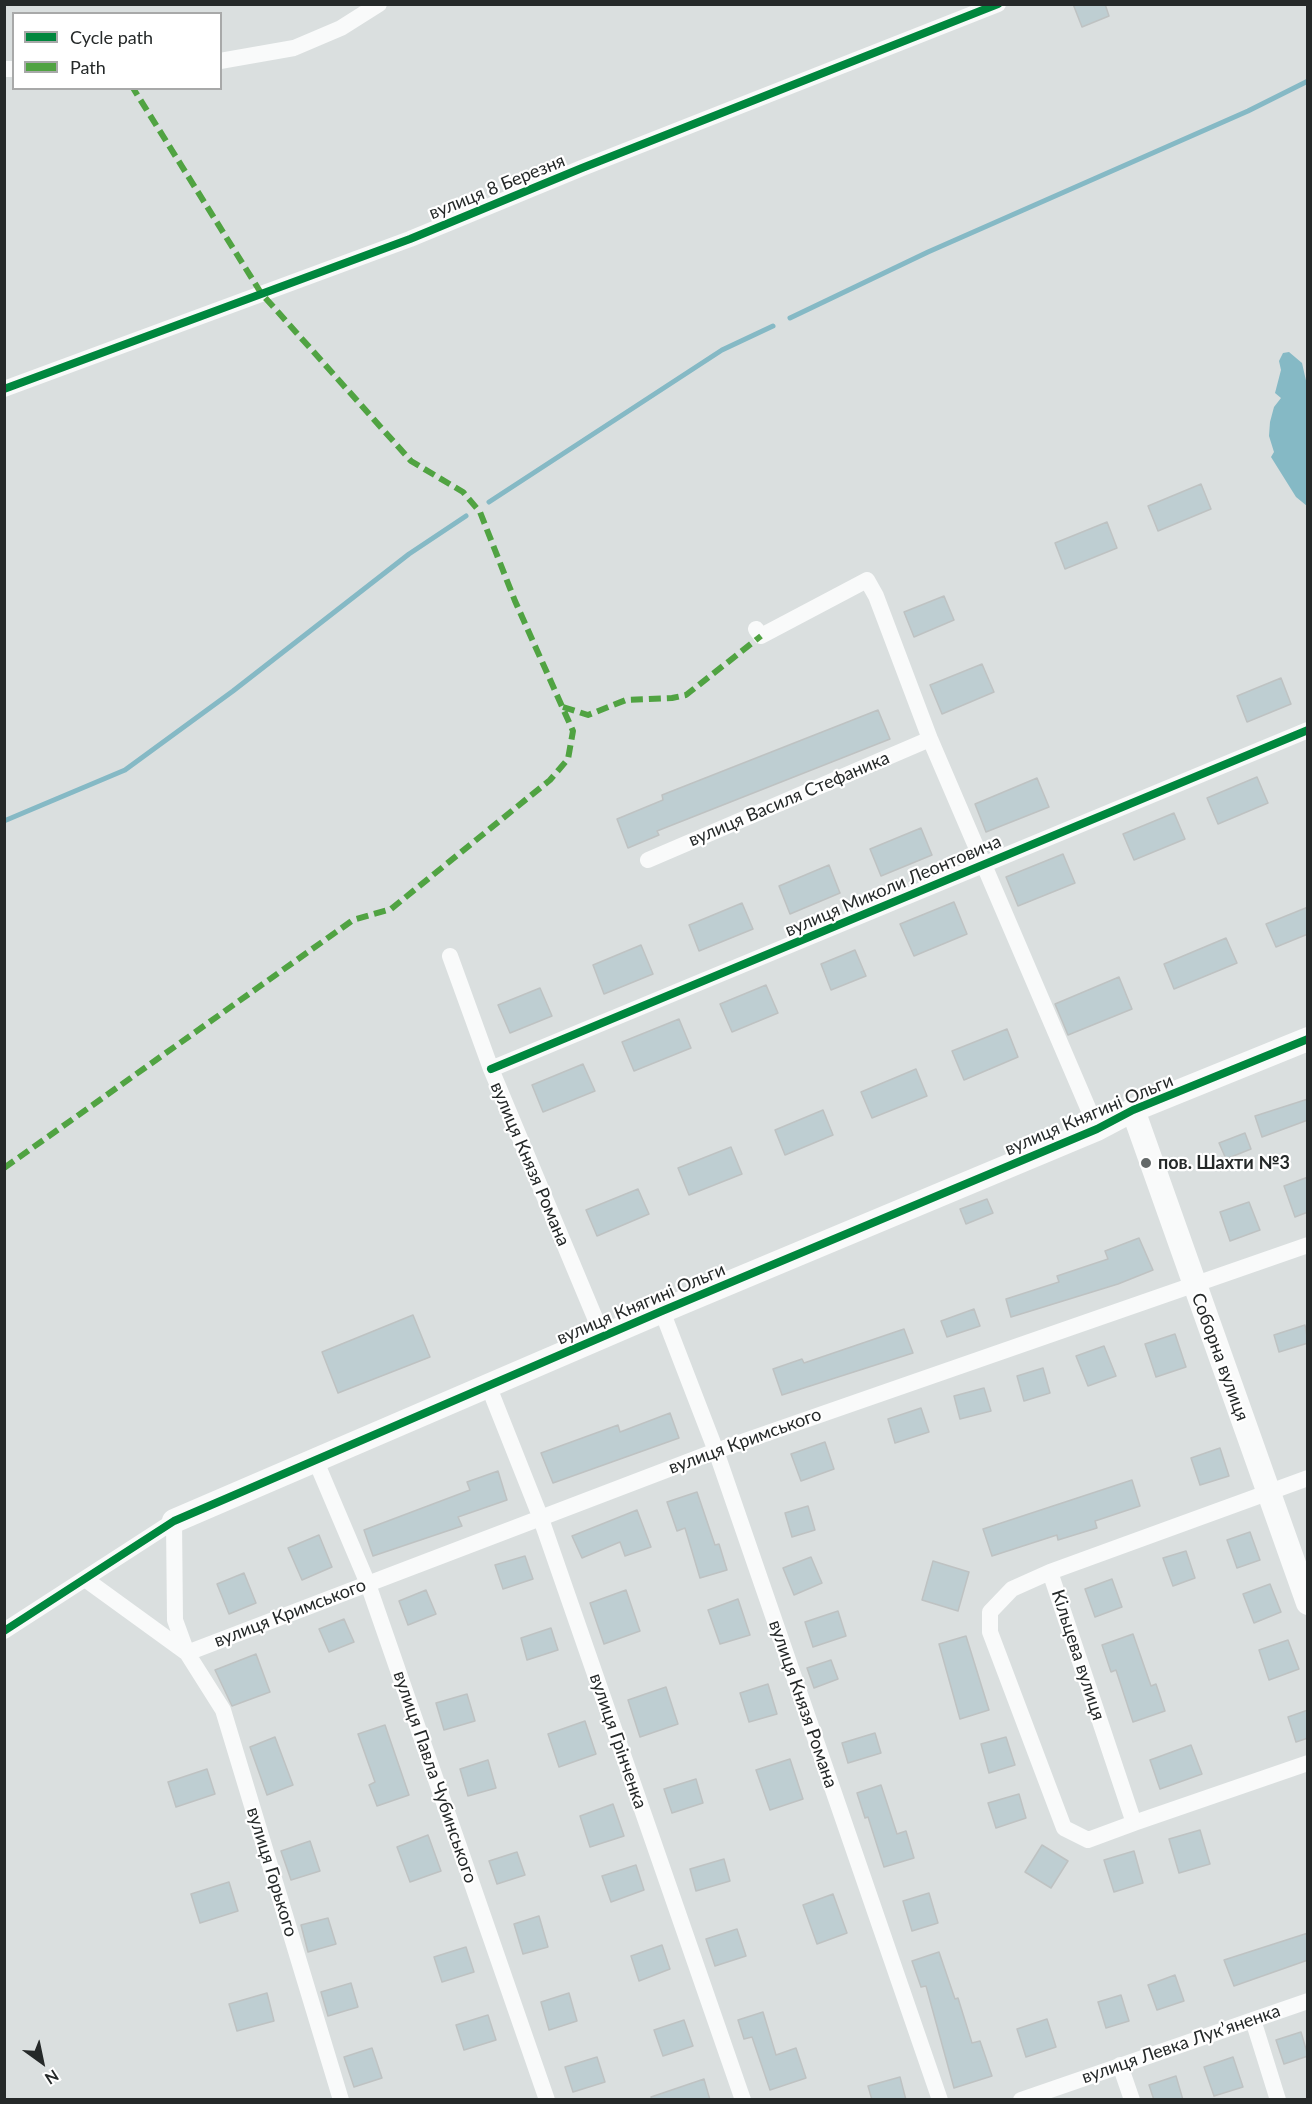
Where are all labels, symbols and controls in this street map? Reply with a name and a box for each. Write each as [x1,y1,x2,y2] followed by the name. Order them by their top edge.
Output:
[12,12,222,90] legend
[70,26,153,48] text: Cycle path
[70,56,106,78] text: Path
[426,150,568,224] street label: вулиця 8 Березня
[685,747,893,851] street label: вулиця Василя Стефаника
[782,831,1004,941] street label: вулиця Миколи Леонтовича
[1002,1070,1176,1160] street label: вулиця Княгині Ольги
[486,1079,574,1249] street label: вулиця Князя Романа
[1158,1152,1290,1174] place label: пов. Шахти №3
[1139,1156,1153,1170] marker: пов. Шахти №3
[554,1259,728,1349] street label: вулиця Княгині Ольги
[1187,1290,1253,1424] street label: Соборна вулиця
[666,1403,824,1479] street label: вулиця Кримського
[211,1574,369,1652] street label: вулиця Кримського
[1047,1587,1109,1723] street label: Кільцева вулиця
[764,1617,842,1791] street label: вулиця Князя Романа
[388,1668,482,1886] street label: вулиця Павла Чубинського
[585,1671,651,1811] street label: вулиця Грінченка
[242,1805,302,1939] street label: вулиця Горького
[1079,2000,1283,2088] street label: вулиця Левка Лукʼяненка
[12,2032,72,2092] north arrow
[42,2066,62,2089] text: N

